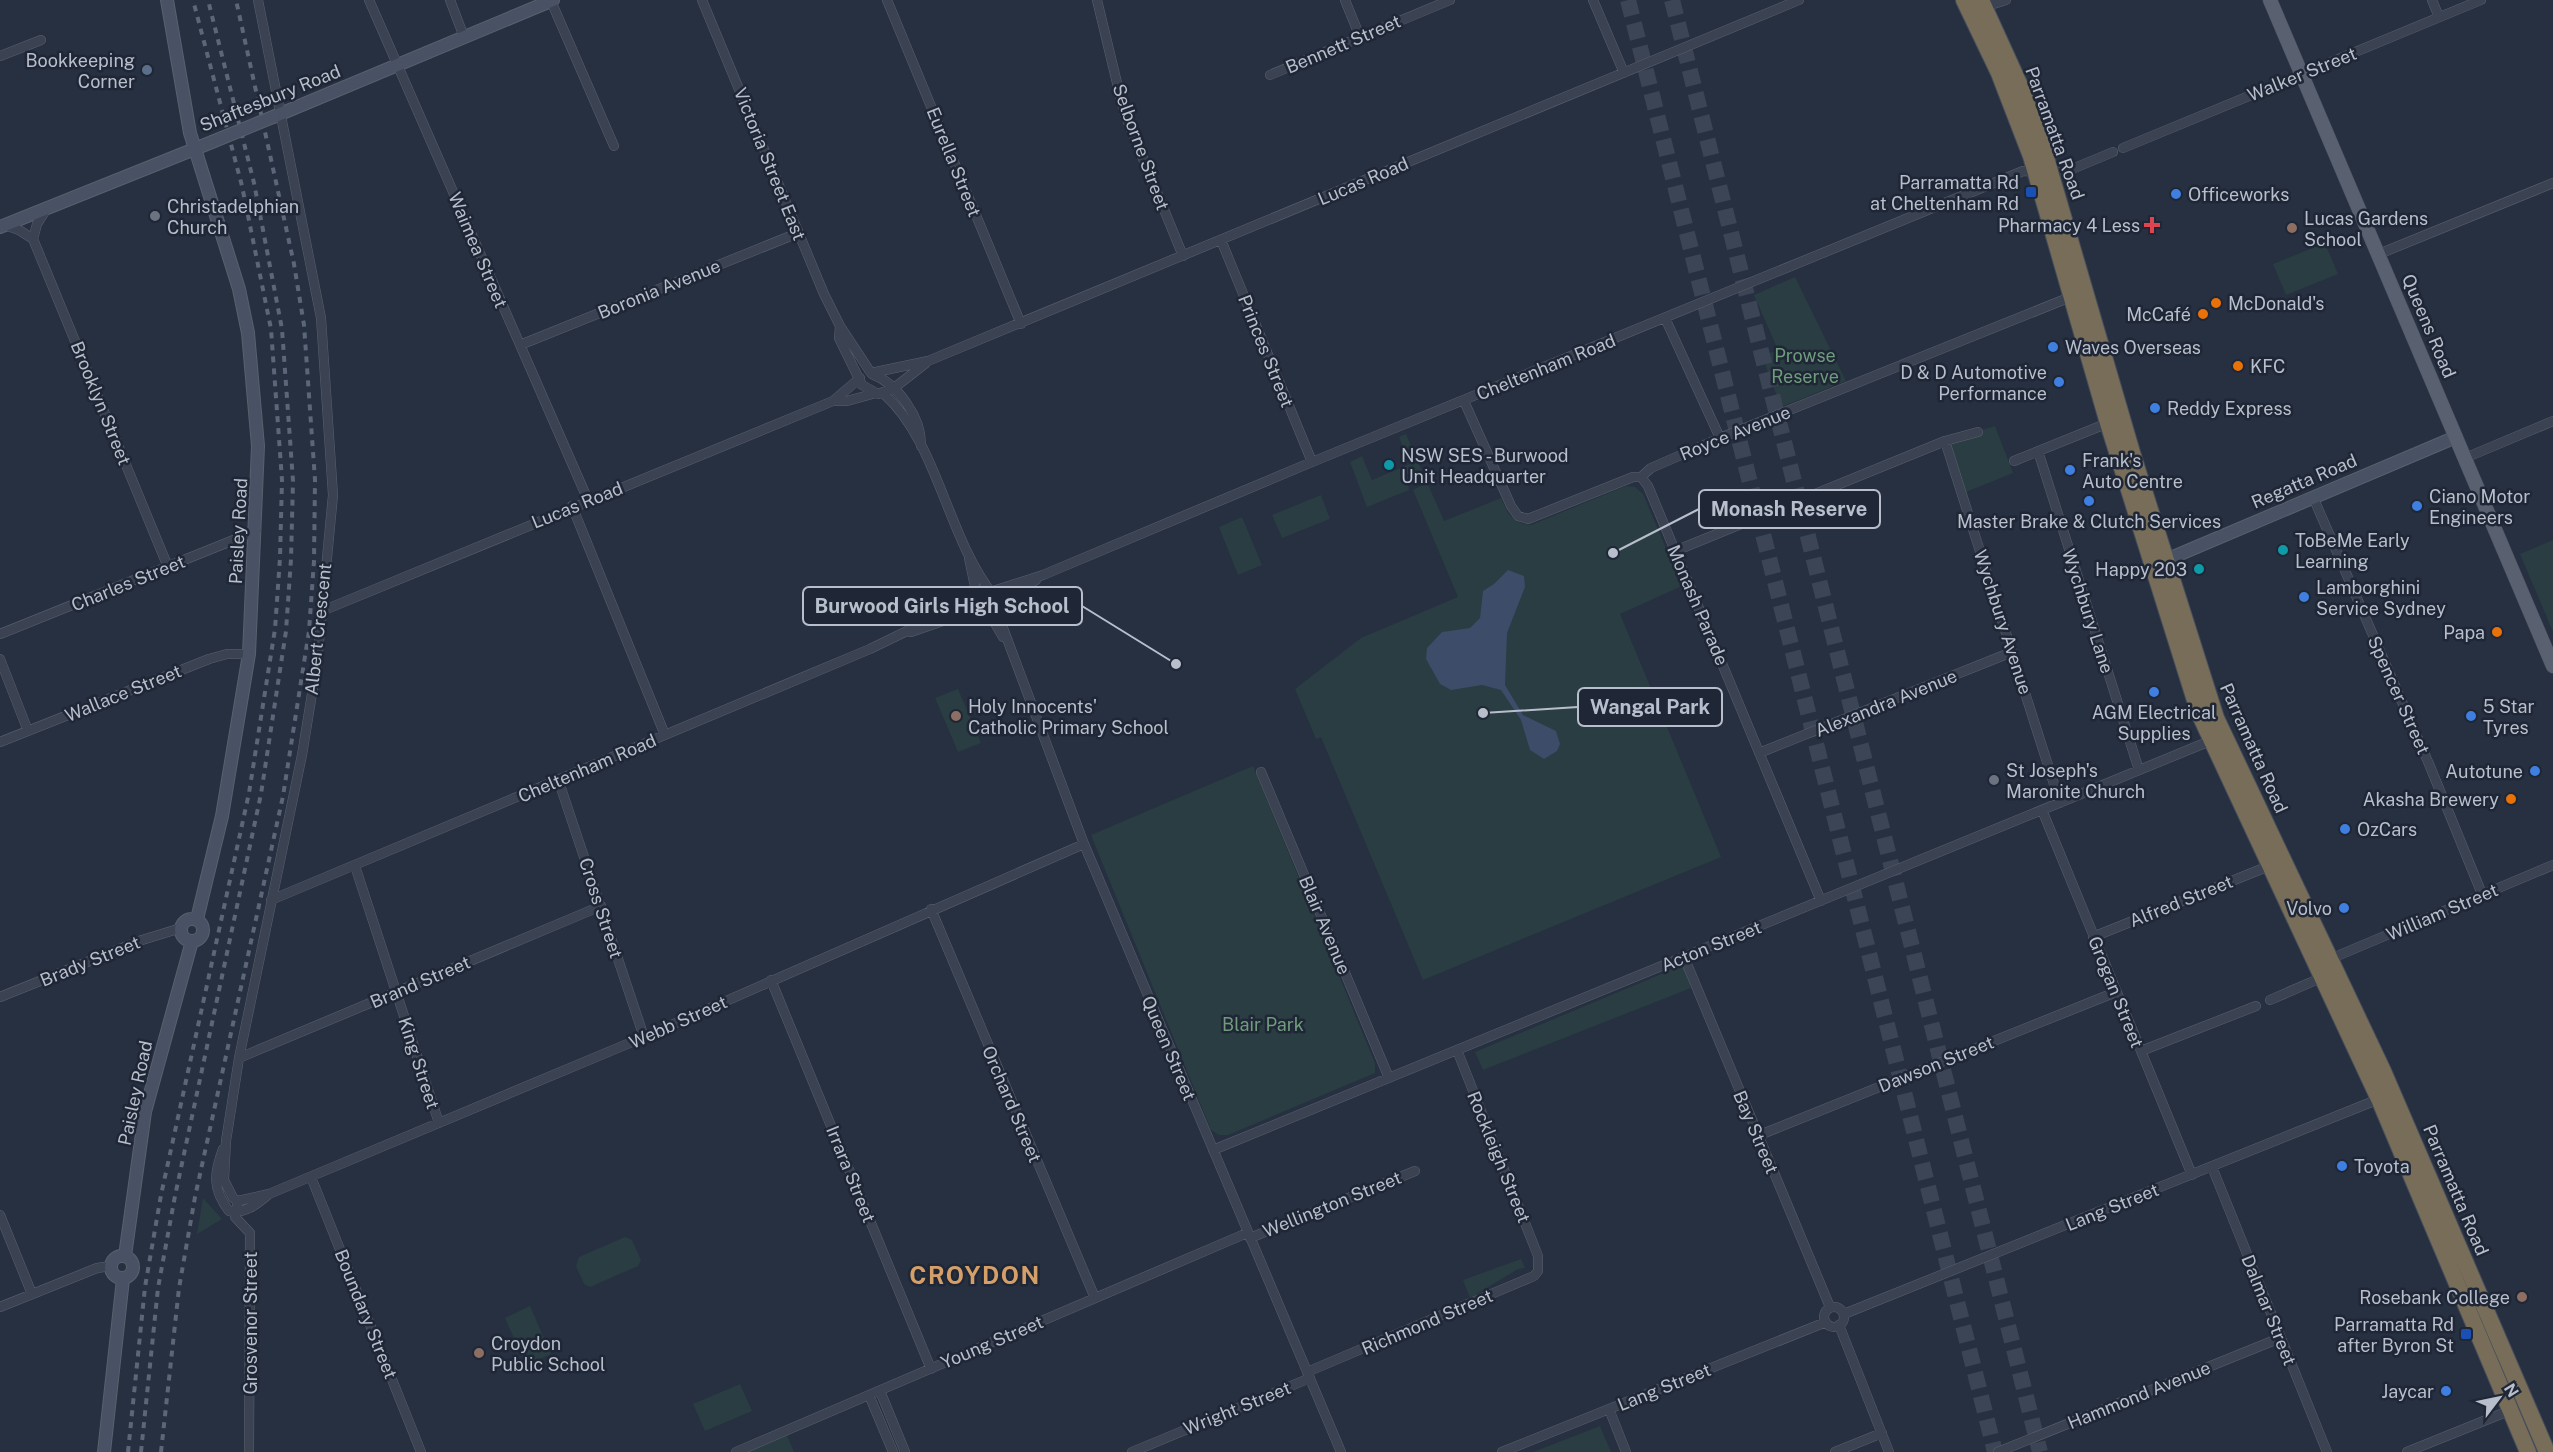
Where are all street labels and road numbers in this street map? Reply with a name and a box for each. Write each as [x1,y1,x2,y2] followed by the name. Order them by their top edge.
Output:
[1282,10,1404,78] street label: Bennett Street
[2244,43,2360,105] street label: Walker Street
[197,60,343,136] street label: Shaftesbury Road
[2021,64,2089,202] street label: Parramatta Road
[1108,81,1174,213] street label: Selborne Street
[730,85,810,243] street label: Victoria Street East
[923,104,985,220] street label: Eurella Street
[1314,152,1412,210] street label: Lucas Road
[444,189,512,311] street label: Waimea Street
[595,255,723,323] street label: Boronia Avenue
[2398,271,2460,381] street label: Queens Road
[1234,292,1298,410] street label: Princes Street
[1473,330,1619,404] street label: Cheltenham Road
[67,338,135,468] street label: Brooklyn Street
[1677,401,1793,465] street label: Royce Avenue
[2248,449,2360,513] street label: Regatta Road
[225,477,251,585] street label: Paisley Road
[528,477,626,533] street label: Lucas Road
[1663,542,1733,668] street label: Monash Parade
[2058,546,2118,676] street label: Wychbury Lane
[1970,547,2036,697] street label: Wychbury Avenue
[68,551,188,615] street label: Charles Street
[301,562,335,696] street label: Albert Crescent
[2364,633,2434,757] street label: Spencer Street
[62,660,184,726] street label: Wallace Street
[1812,665,1960,741] street label: Alexandra Avenue
[2216,680,2292,816] street label: Parramatta Road
[515,729,659,807] street label: Cheltenham Road
[575,855,627,961] street label: Cross Street
[2126,871,2236,931] street label: Alfred Street
[1295,872,1355,978] street label: Blair Avenue
[2383,879,2501,945] street label: William Street
[1658,916,1764,976] street label: Acton Street
[37,931,143,991] street label: Brady Street
[2084,933,2148,1051] street label: Grogan Street
[367,951,473,1013] street label: Brand Street
[626,991,730,1053] street label: Webb Street
[1138,993,1200,1103] street label: Queen Street
[394,1014,444,1112] street label: King Street
[1875,1031,1997,1097] street label: Dawson Street
[114,1039,156,1147] street label: Paisley Road
[978,1043,1046,1165] street label: Orchard Street
[1729,1087,1783,1177] street label: Bay Street
[1463,1088,1535,1226] street label: Rockleigh Street
[2419,1121,2493,1259] street label: Parramatta Road
[822,1123,880,1225] street label: Irrara Street
[1260,1167,1404,1241] street label: Wellington Street
[2062,1179,2162,1235] street label: Lang Street
[330,1246,402,1382] street label: Boundary Street
[240,1252,261,1394] street label: Grosvenor Street
[2237,1252,2301,1368] street label: Dalmar Street
[1358,1285,1496,1359] street label: Richmond Street
[938,1311,1046,1373] street label: Young Street
[2064,1357,2214,1433] street label: Hammond Avenue
[1614,1359,1714,1415] street label: Lang Street
[1180,1377,1294,1439] street label: Wright Street

